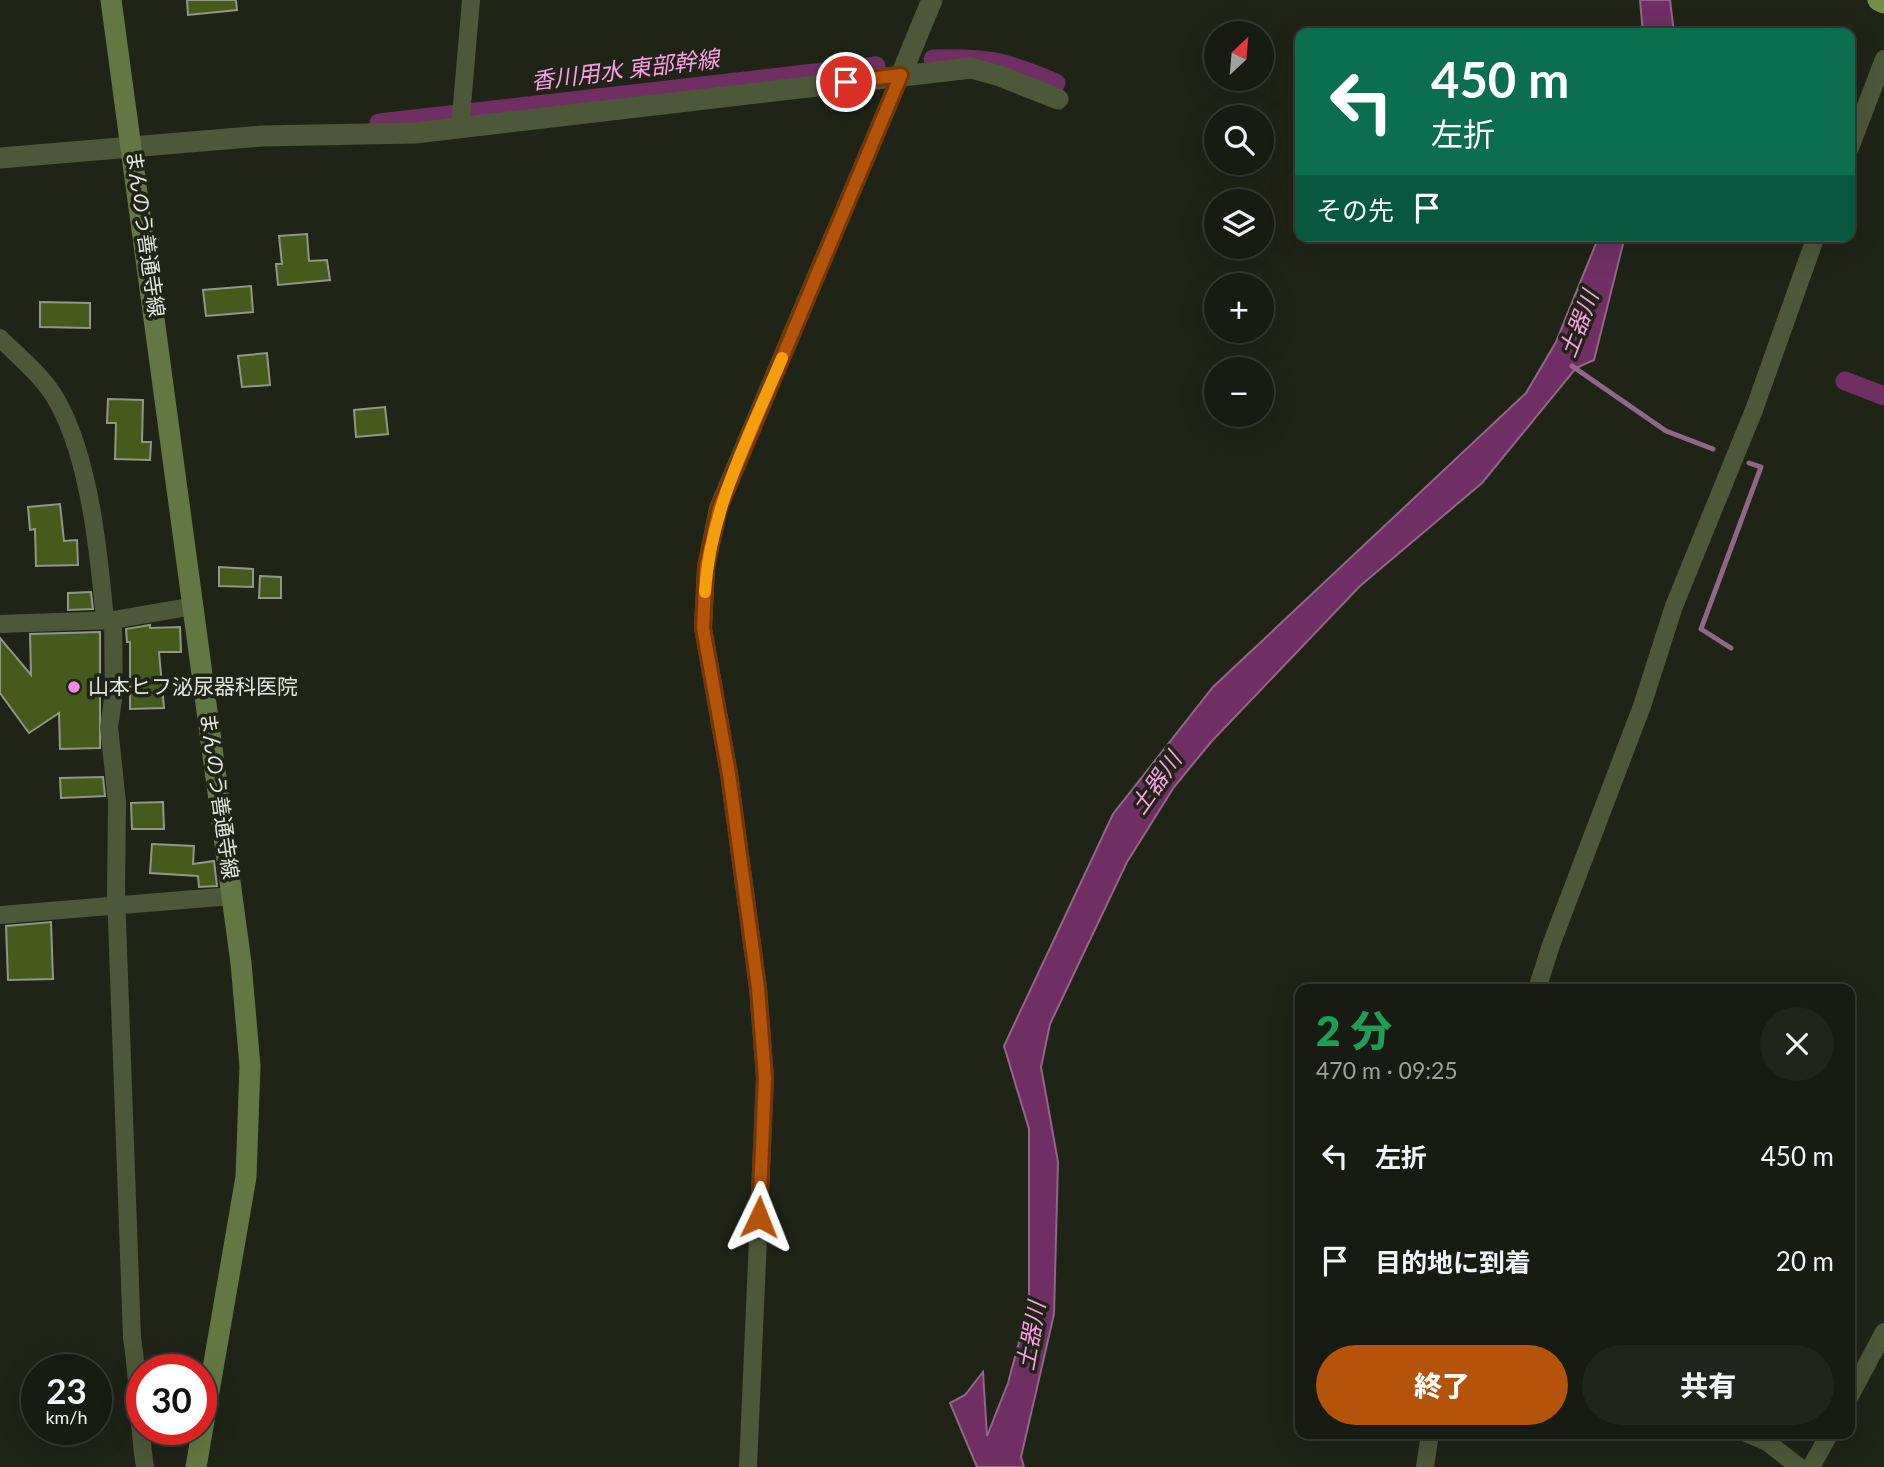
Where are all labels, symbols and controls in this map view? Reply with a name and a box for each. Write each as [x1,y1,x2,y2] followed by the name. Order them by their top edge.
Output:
[1204,21,1274,91] north arrow
[1204,21,1274,427] map controls
[529,43,724,94] water label: 香川用水 東部幹線
[1431,50,1569,108] text: 450 m
[816,52,876,112] pin
[1316,56,1407,147] icon: left
[827,63,865,101] icon: arrive
[1204,105,1274,175] button: search
[1431,114,1495,153] text: 左折
[122,149,171,319] street label: まんのう善通寺線
[1204,189,1274,259] button: layers
[1408,189,1446,227] icon: arrive
[1316,194,1394,226] text: その先
[1204,273,1274,343] button: +
[1553,284,1605,361] water label: 土器川
[1204,357,1274,427] button: −
[88,673,298,698] place label: 山本ヒフ泌尿器科医院
[66,679,82,695] marker: 山本ヒフ泌尿器科医院
[196,711,245,881] street label: まんのう善通寺線
[1124,744,1188,819] water label: 土器川
[1316,1005,1392,1055] text: 2 分
[1760,1007,1834,1081] button: close
[1316,1056,1458,1084] text: 470 m · 09:25
[1316,1137,1354,1175] icon: left
[1761,1140,1834,1172] text: 450 m
[1375,1141,1427,1173] text: 左折
[722,1180,796,1254] position arrow
[1316,1242,1354,1280] icon: arrive
[1776,1245,1834,1277] text: 20 m
[1375,1246,1531,1278] text: 目的地に到着
[1010,1296,1050,1372] water label: 土器川
[1316,1345,1568,1425] button: 終了
[1582,1345,1834,1425] button: 共有
[126,1354,217,1445] speed limit sign: 30
[46,1369,87,1411] text: 23
[45,1406,88,1428] text: km/h

